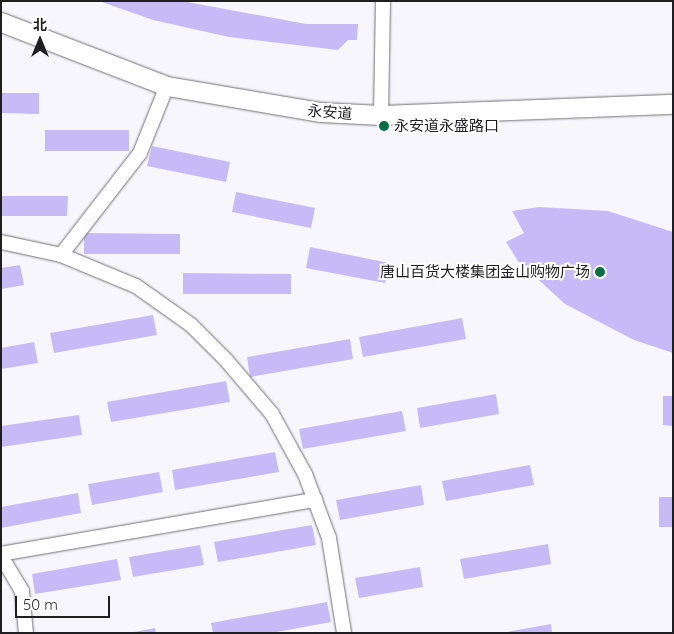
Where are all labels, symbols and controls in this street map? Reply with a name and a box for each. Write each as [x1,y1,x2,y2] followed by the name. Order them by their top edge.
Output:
[15,15,65,65] north arrow
[33,16,47,34] text: 北
[307,101,353,123] street label: 永安道
[394,117,499,135] place label: 永安道永盛路口
[378,120,390,132] marker: 永安道永盛路口
[380,263,590,281] place label: 唐山百货大楼集团金山购物广场
[594,266,606,278] marker: 唐山百货大楼集团金山购物广场
[18,586,112,618] scale bar
[23,595,58,614] text: 50 m

